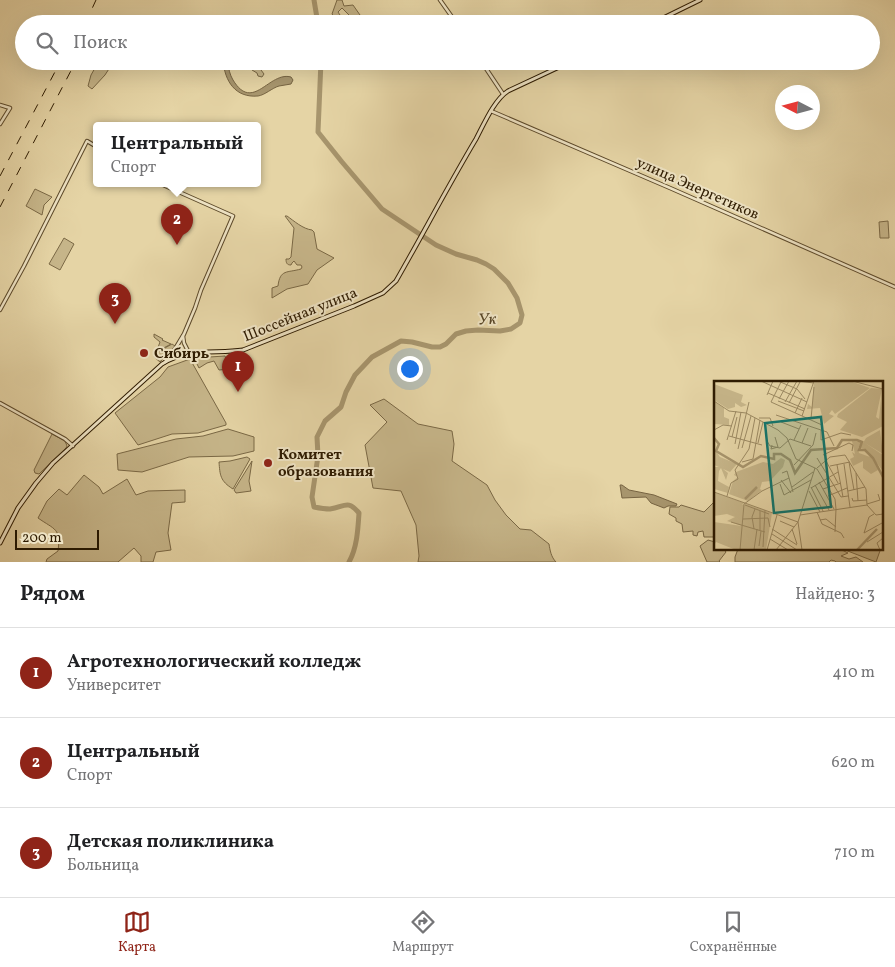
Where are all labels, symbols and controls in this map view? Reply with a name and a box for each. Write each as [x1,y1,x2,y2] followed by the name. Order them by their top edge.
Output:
[15,15,880,70] search box
[33,29,61,57] icon: search
[73,30,127,56] text: Поиск
[775,85,820,130] north arrow
[93,122,261,187] popup
[111,131,243,157] text: Центральный
[633,153,762,226] street label: улица Энергетиков
[111,157,156,179] text: Спорт
[161,204,193,245] pin: 2
[99,283,131,324] pin: 3
[240,283,361,348] street label: Шоссейная улица
[478,309,497,331] water label: Ук
[154,344,210,365] place label: Сибирь
[138,347,150,359] marker: Сибирь
[222,351,254,392] pin: 1
[397,356,423,382] your location
[714,381,882,550] inset map
[278,445,374,483] place label: Комитет образования
[262,457,274,469] marker: Комитет образования
[15,527,99,550] scale bar
[22,529,62,548] text: 200 m
[20,580,85,609] text: Рядом
[795,584,875,606] text: Найдено: 3
[67,649,361,675] text: Агротехнологический колледж
[33,662,39,684] text: 1
[832,662,875,684] text: 410 m
[67,675,161,697] text: Университет
[67,739,200,765] text: Центральный
[32,752,40,774] text: 2
[831,752,875,774] text: 620 m
[67,765,112,787] text: Спорт
[67,829,274,855] text: Детская поликлиника
[32,842,40,864] text: 3
[834,842,875,864] text: 710 m
[67,855,139,877] text: Больница
[118,908,156,957] tab: Карта
[392,908,454,957] tab: Маршрут
[690,908,777,957] tab: Сохранённые

